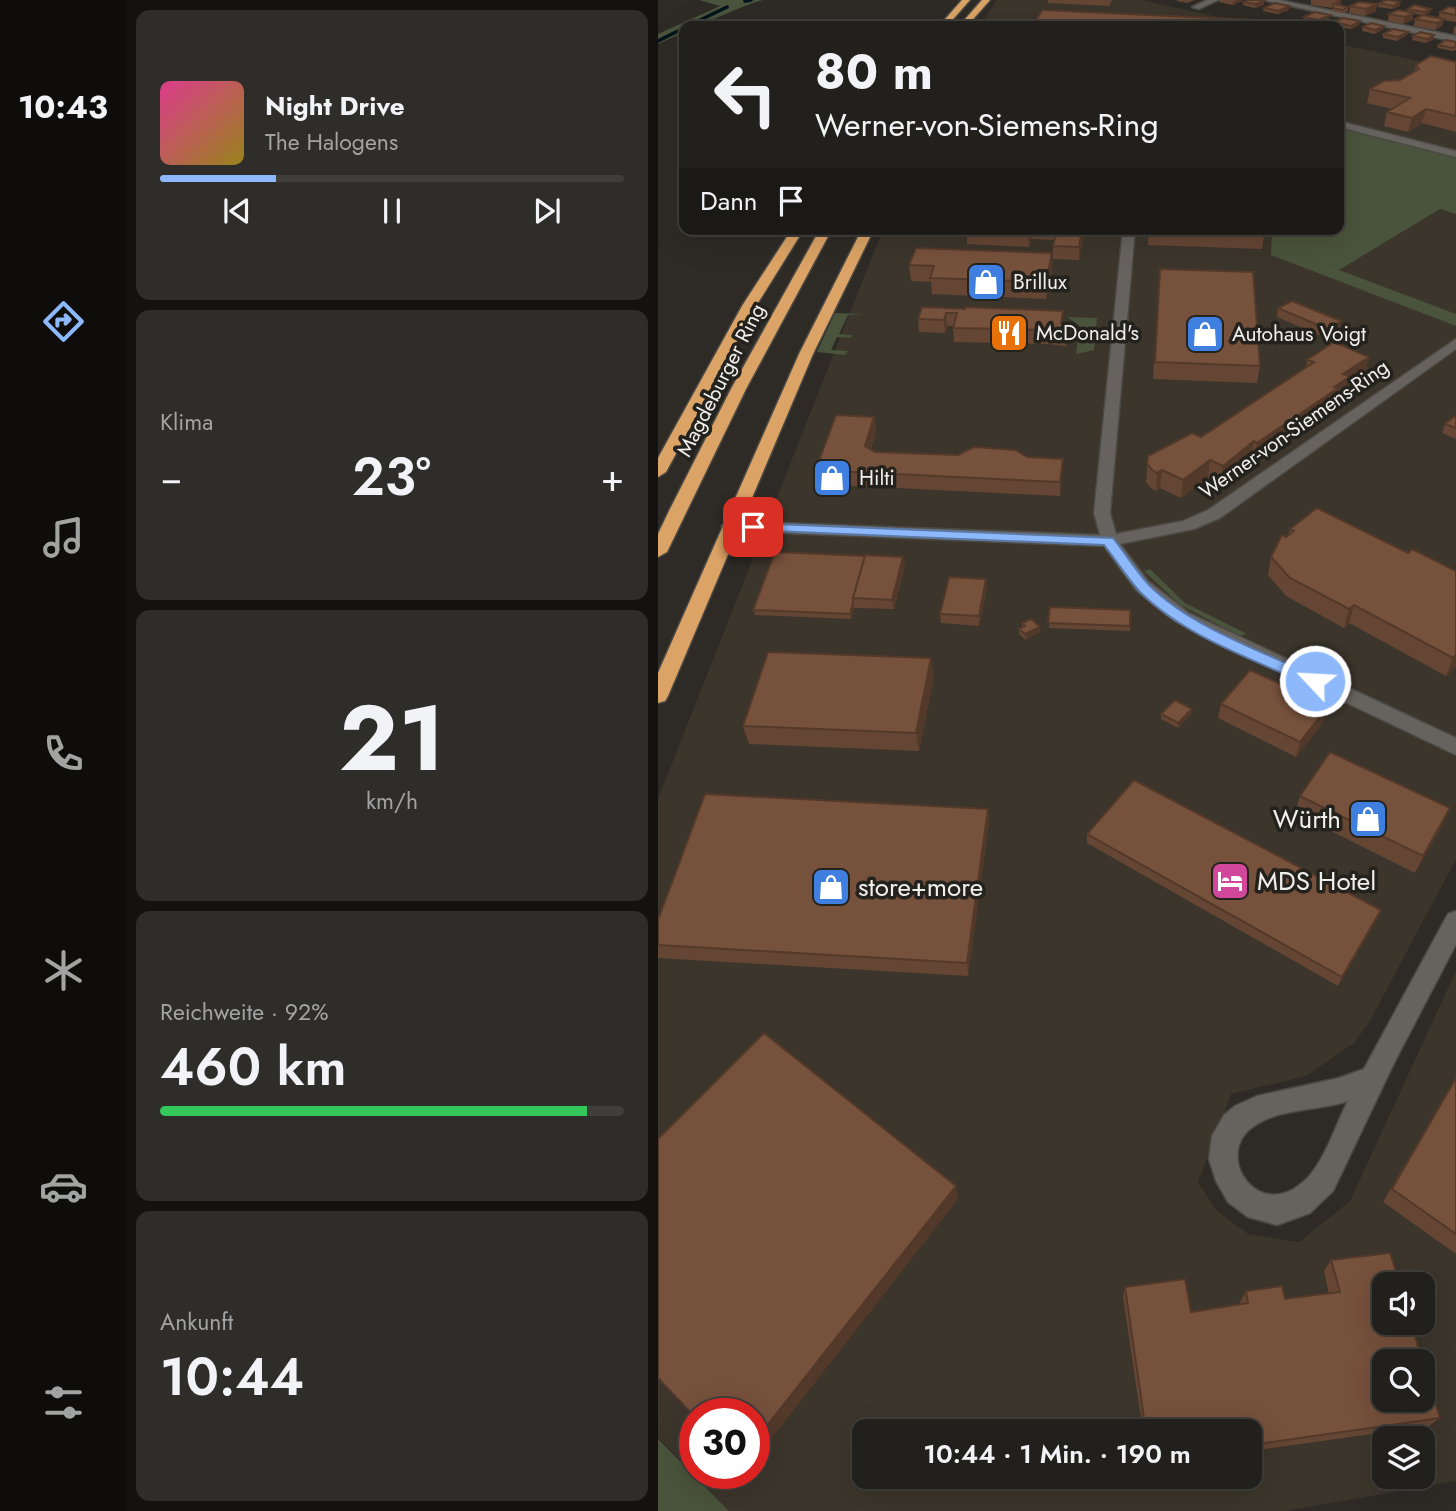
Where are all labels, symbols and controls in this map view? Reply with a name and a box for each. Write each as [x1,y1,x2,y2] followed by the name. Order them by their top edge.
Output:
[815,37,933,107] text: 80 m
[700,49,791,140] icon: left
[18,84,108,130] text: 10:43
[265,87,405,125] text: Night Drive
[815,102,1159,148] text: Werner-von-Siemens-Ring
[265,125,398,159] text: The Halogens
[700,182,758,220] text: Dann
[772,182,810,220] icon: arrive
[218,192,256,230] icon: previous
[373,192,411,230] icon: pause
[528,192,566,230] icon: next
[965,261,1007,303] shop icon: Brillux
[1013,267,1067,297] place label: Brillux
[39,297,88,346] icon: directions
[669,298,773,462] street label: Magdeburger Ring
[988,312,1030,354] restaurant icon: McDonald's
[1184,313,1226,355] shop icon: Autohaus Voigt
[1036,318,1139,348] place label: McDonald's
[1232,319,1366,349] place label: Autohaus Voigt
[1193,352,1395,506] street label: Werner-von-Siemens-Ring
[160,405,213,439] text: Klima
[352,439,431,515] text: 23°
[160,450,182,505] text: −
[601,450,624,505] text: +
[811,457,853,499] shop icon: Hilti
[859,463,895,493] place label: Hilti
[723,497,783,557] pin
[734,508,772,546] icon: arrive
[39,513,88,562] icon: music
[1278,644,1352,718] position arrow
[339,673,445,804] text: 21
[39,729,88,778] icon: phone
[366,784,418,818] text: km/h
[1347,798,1389,840] shop icon: Würth
[1273,800,1341,838] place label: Würth
[1209,860,1251,902] hotel icon: MDS Hotel
[1257,862,1376,900] place label: MDS Hotel
[810,866,852,908] shop icon: store+more
[858,868,983,906] place label: store+more
[39,946,88,995] icon: climate
[160,995,328,1029] text: Reichweite · 92%
[160,1029,347,1105] text: 460 km
[39,1162,88,1211] icon: car
[1372,1272,1435,1489] map controls
[1372,1272,1435,1335] button: sound
[160,1305,233,1339] text: Ankunft
[160,1339,304,1415] text: 10:44
[1372,1349,1435,1412] button: search
[39,1378,88,1427] icon: filters
[679,1398,770,1489] speed limit sign: 30
[1372,1426,1435,1489] button: layers
[923,1435,1191,1473] text: 10:44 · 1 Min. · 190 m

